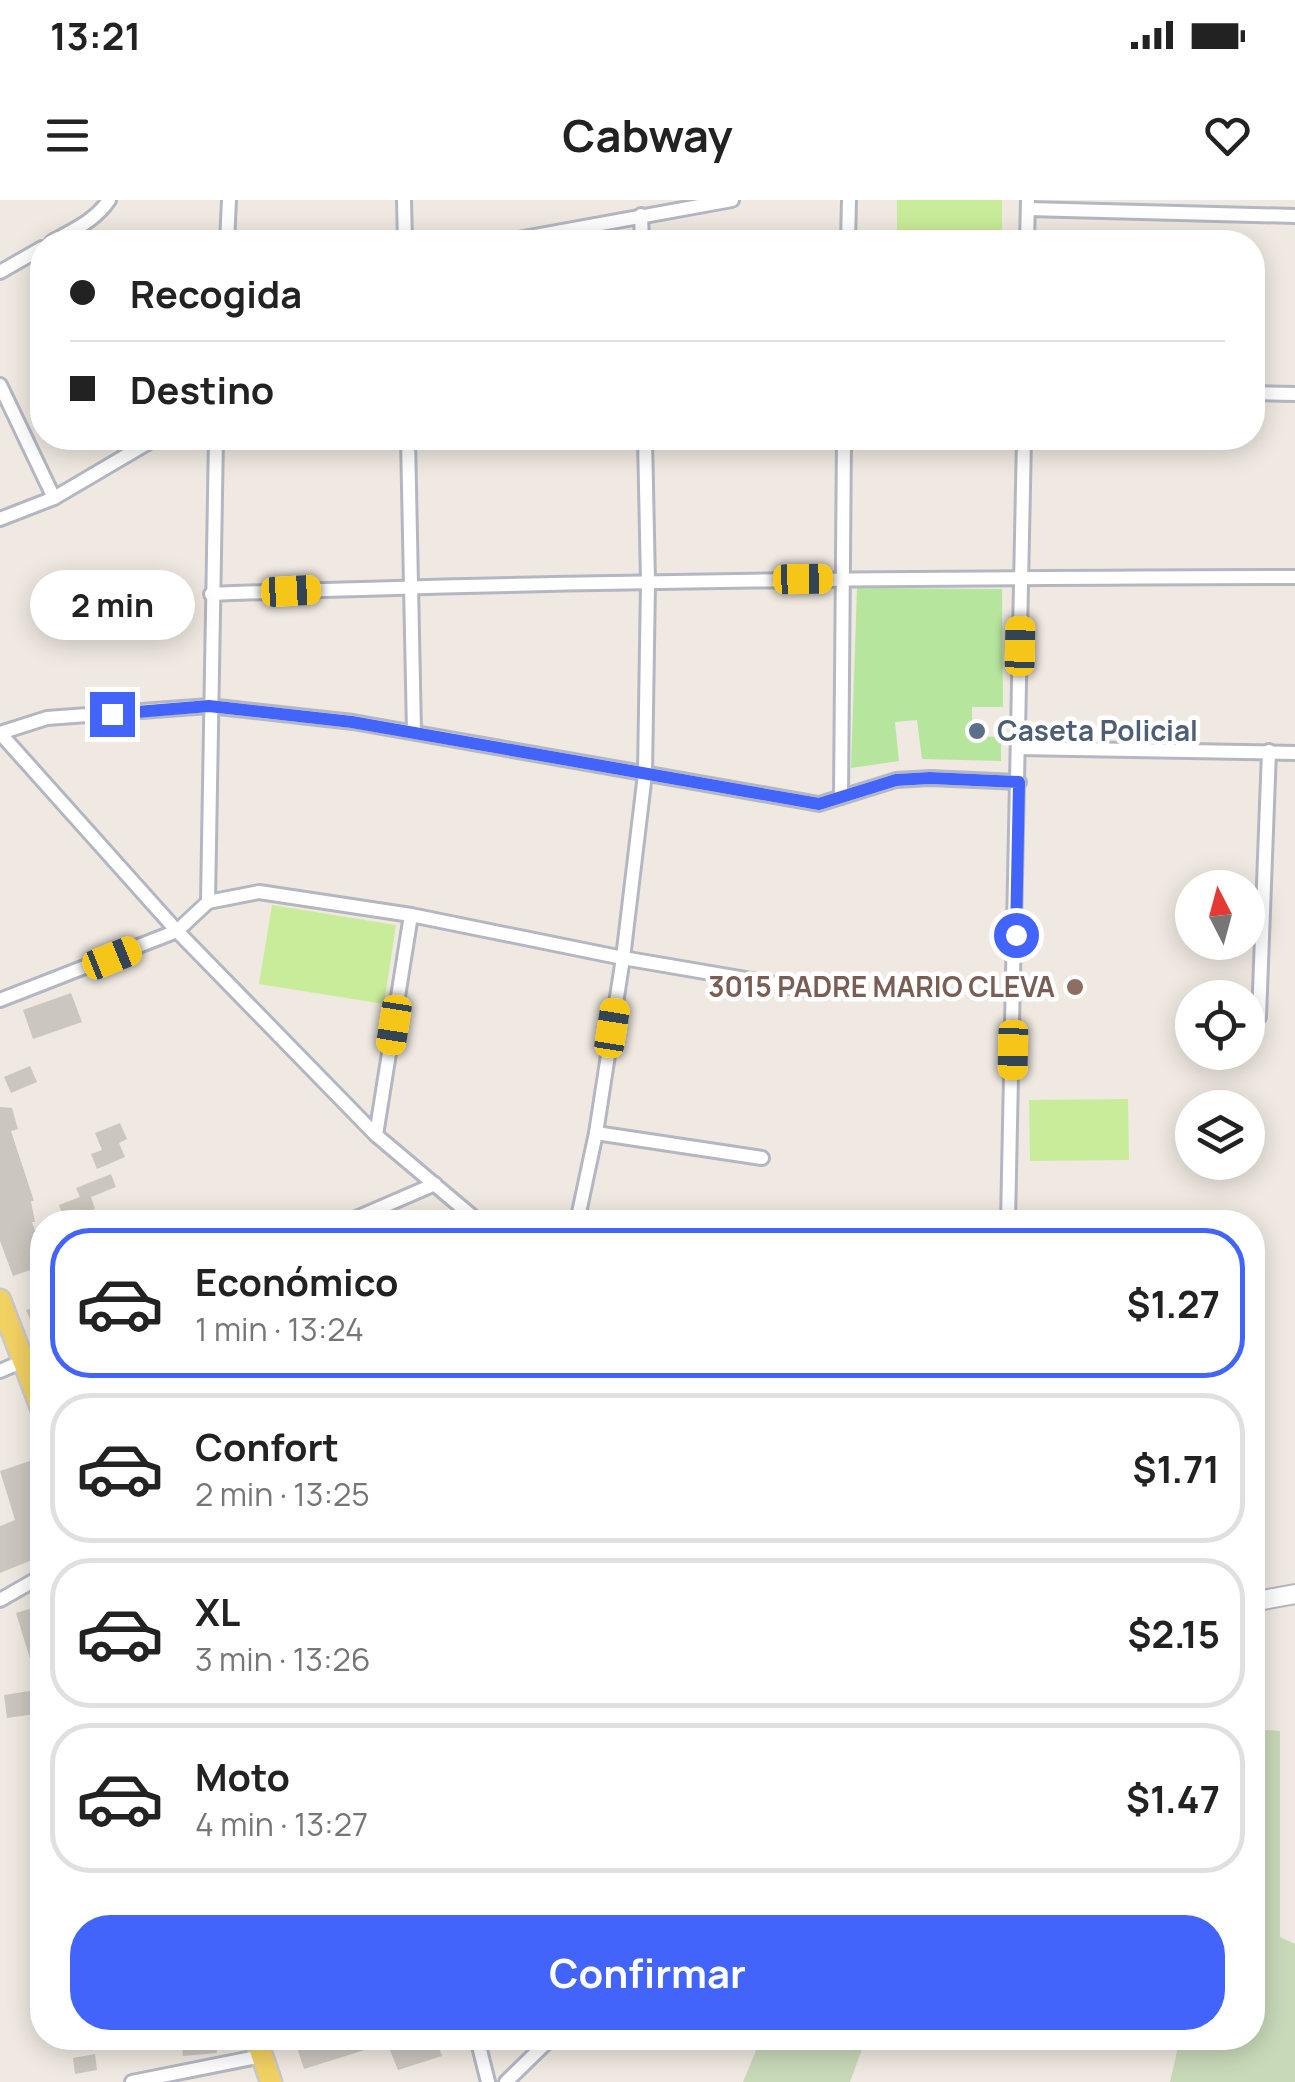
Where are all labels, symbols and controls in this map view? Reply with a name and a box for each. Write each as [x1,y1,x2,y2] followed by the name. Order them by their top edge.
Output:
[50,9,141,61] text: 13:21
[562,104,733,166] text: Cabway
[40,108,95,163] icon: menu
[1200,108,1255,163] icon: heart
[130,267,302,319] text: Recogida
[130,363,274,415] text: Destino
[773,563,833,595] car
[29,569,194,639] callout: 2 min
[260,574,322,608] car
[71,583,154,627] text: 2 min
[1004,616,1036,676] car
[90,692,135,737] route end
[997,711,1198,749] place label: Caseta Policial
[966,720,988,742] marker: Caseta Policial
[1175,870,1265,960] north arrow
[1175,870,1265,1180] map controls
[994,913,1039,958] route start
[79,933,145,983] car
[708,967,1055,1005] place label: 3015 PADRE MARIO CLEVA
[1064,976,1086,998] marker: 3015 PADRE MARIO CLEVA
[1175,980,1265,1070] button: locate
[374,993,414,1057] car
[592,996,632,1060] car
[997,1020,1029,1080] car
[1175,1090,1265,1180] button: layers
[195,1255,399,1307] text: Económico
[75,1258,165,1348] icon: car
[1127,1277,1220,1329] text: $1.27
[195,1307,364,1351] text: 1 min · 13:24
[195,1420,339,1472] text: Confort
[75,1423,165,1513] icon: car
[1133,1442,1220,1494] text: $1.71
[195,1472,370,1516] text: 2 min · 13:25
[195,1585,240,1637] text: XL
[75,1588,165,1678] icon: car
[1128,1607,1220,1659] text: $2.15
[195,1637,371,1681] text: 3 min · 13:26
[195,1750,290,1802] text: Moto
[75,1753,165,1843] icon: car
[1126,1772,1220,1824] text: $1.47
[195,1802,368,1846] text: 4 min · 13:27
[70,1915,1225,2030] button: Confirmar

